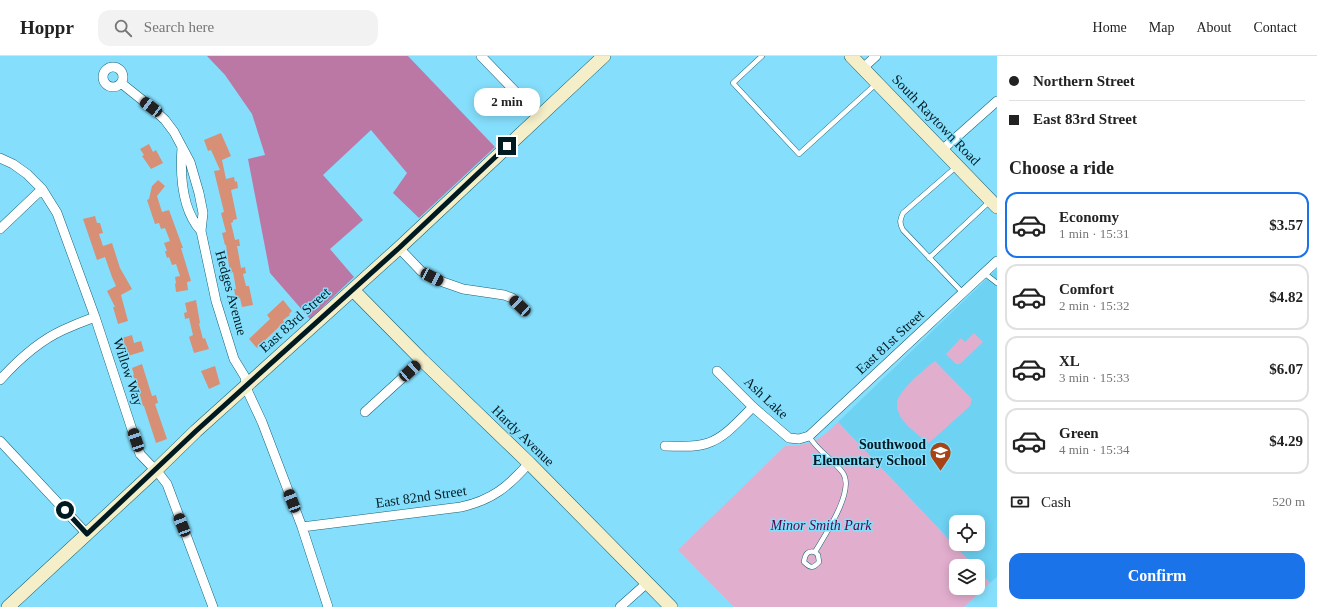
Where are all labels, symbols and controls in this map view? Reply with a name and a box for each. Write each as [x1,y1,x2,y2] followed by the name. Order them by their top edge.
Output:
[98,10,378,46] search box
[20,17,74,38] text: Hoppr
[112,17,134,39] icon: search
[144,19,214,35] text: Search here
[1093,20,1127,35] text: Home
[1149,20,1174,35] text: Map
[1196,20,1231,35] text: About
[1253,20,1297,35] text: Contact
[889,72,983,168] street label: South Raytown Road
[1033,73,1135,89] text: Northern Street
[474,88,540,116] callout: 2 min
[491,94,523,109] text: 2 min
[138,95,164,119] car
[1033,111,1137,127] text: East 83rd Street
[498,137,516,155] route end
[1009,158,1114,178] text: Choose a ride
[1011,207,1047,243] icon: car
[1059,209,1119,225] text: Economy
[1269,217,1303,233] text: $3.57
[1059,226,1129,241] text: 1 min · 15:31
[212,249,250,337] street label: Hedges Avenue
[419,266,445,288] car
[1011,279,1047,315] icon: car
[1059,281,1114,297] text: Comfort
[257,284,333,355] street label: East 83rd Street
[1269,289,1303,305] text: $4.82
[507,293,533,319] car
[1059,298,1129,313] text: 2 min · 15:32
[853,307,927,377] street label: East 81st Street
[110,336,146,408] street label: Willow Way
[1011,351,1047,387] icon: car
[1059,353,1080,369] text: XL
[397,359,423,383] car
[1269,361,1303,377] text: $6.07
[1059,370,1129,385] text: 3 min · 15:33
[741,374,791,422] street label: Ash Lake
[489,403,557,469] street label: Hardy Avenue
[1011,423,1047,459] icon: car
[1059,425,1099,441] text: Green
[126,427,146,453] car
[1269,433,1303,449] text: $4.29
[813,437,926,468] place label: Southwood Elementary School
[928,439,954,472] school or university icon: Southwood Elementary School
[1059,442,1129,457] text: 4 min · 15:34
[375,483,468,511] street label: East 82nd Street
[282,488,302,514] car
[1009,491,1031,513] icon: cash
[1041,494,1071,510] text: Cash
[1272,494,1305,509] text: 520 m
[56,501,74,519] route start
[172,512,192,538] car
[949,515,985,595] map controls
[949,515,985,551] button: locate
[769,518,872,533] park label: Minor Smith Park
[1009,553,1305,599] button: Confirm
[949,559,985,595] button: layers

